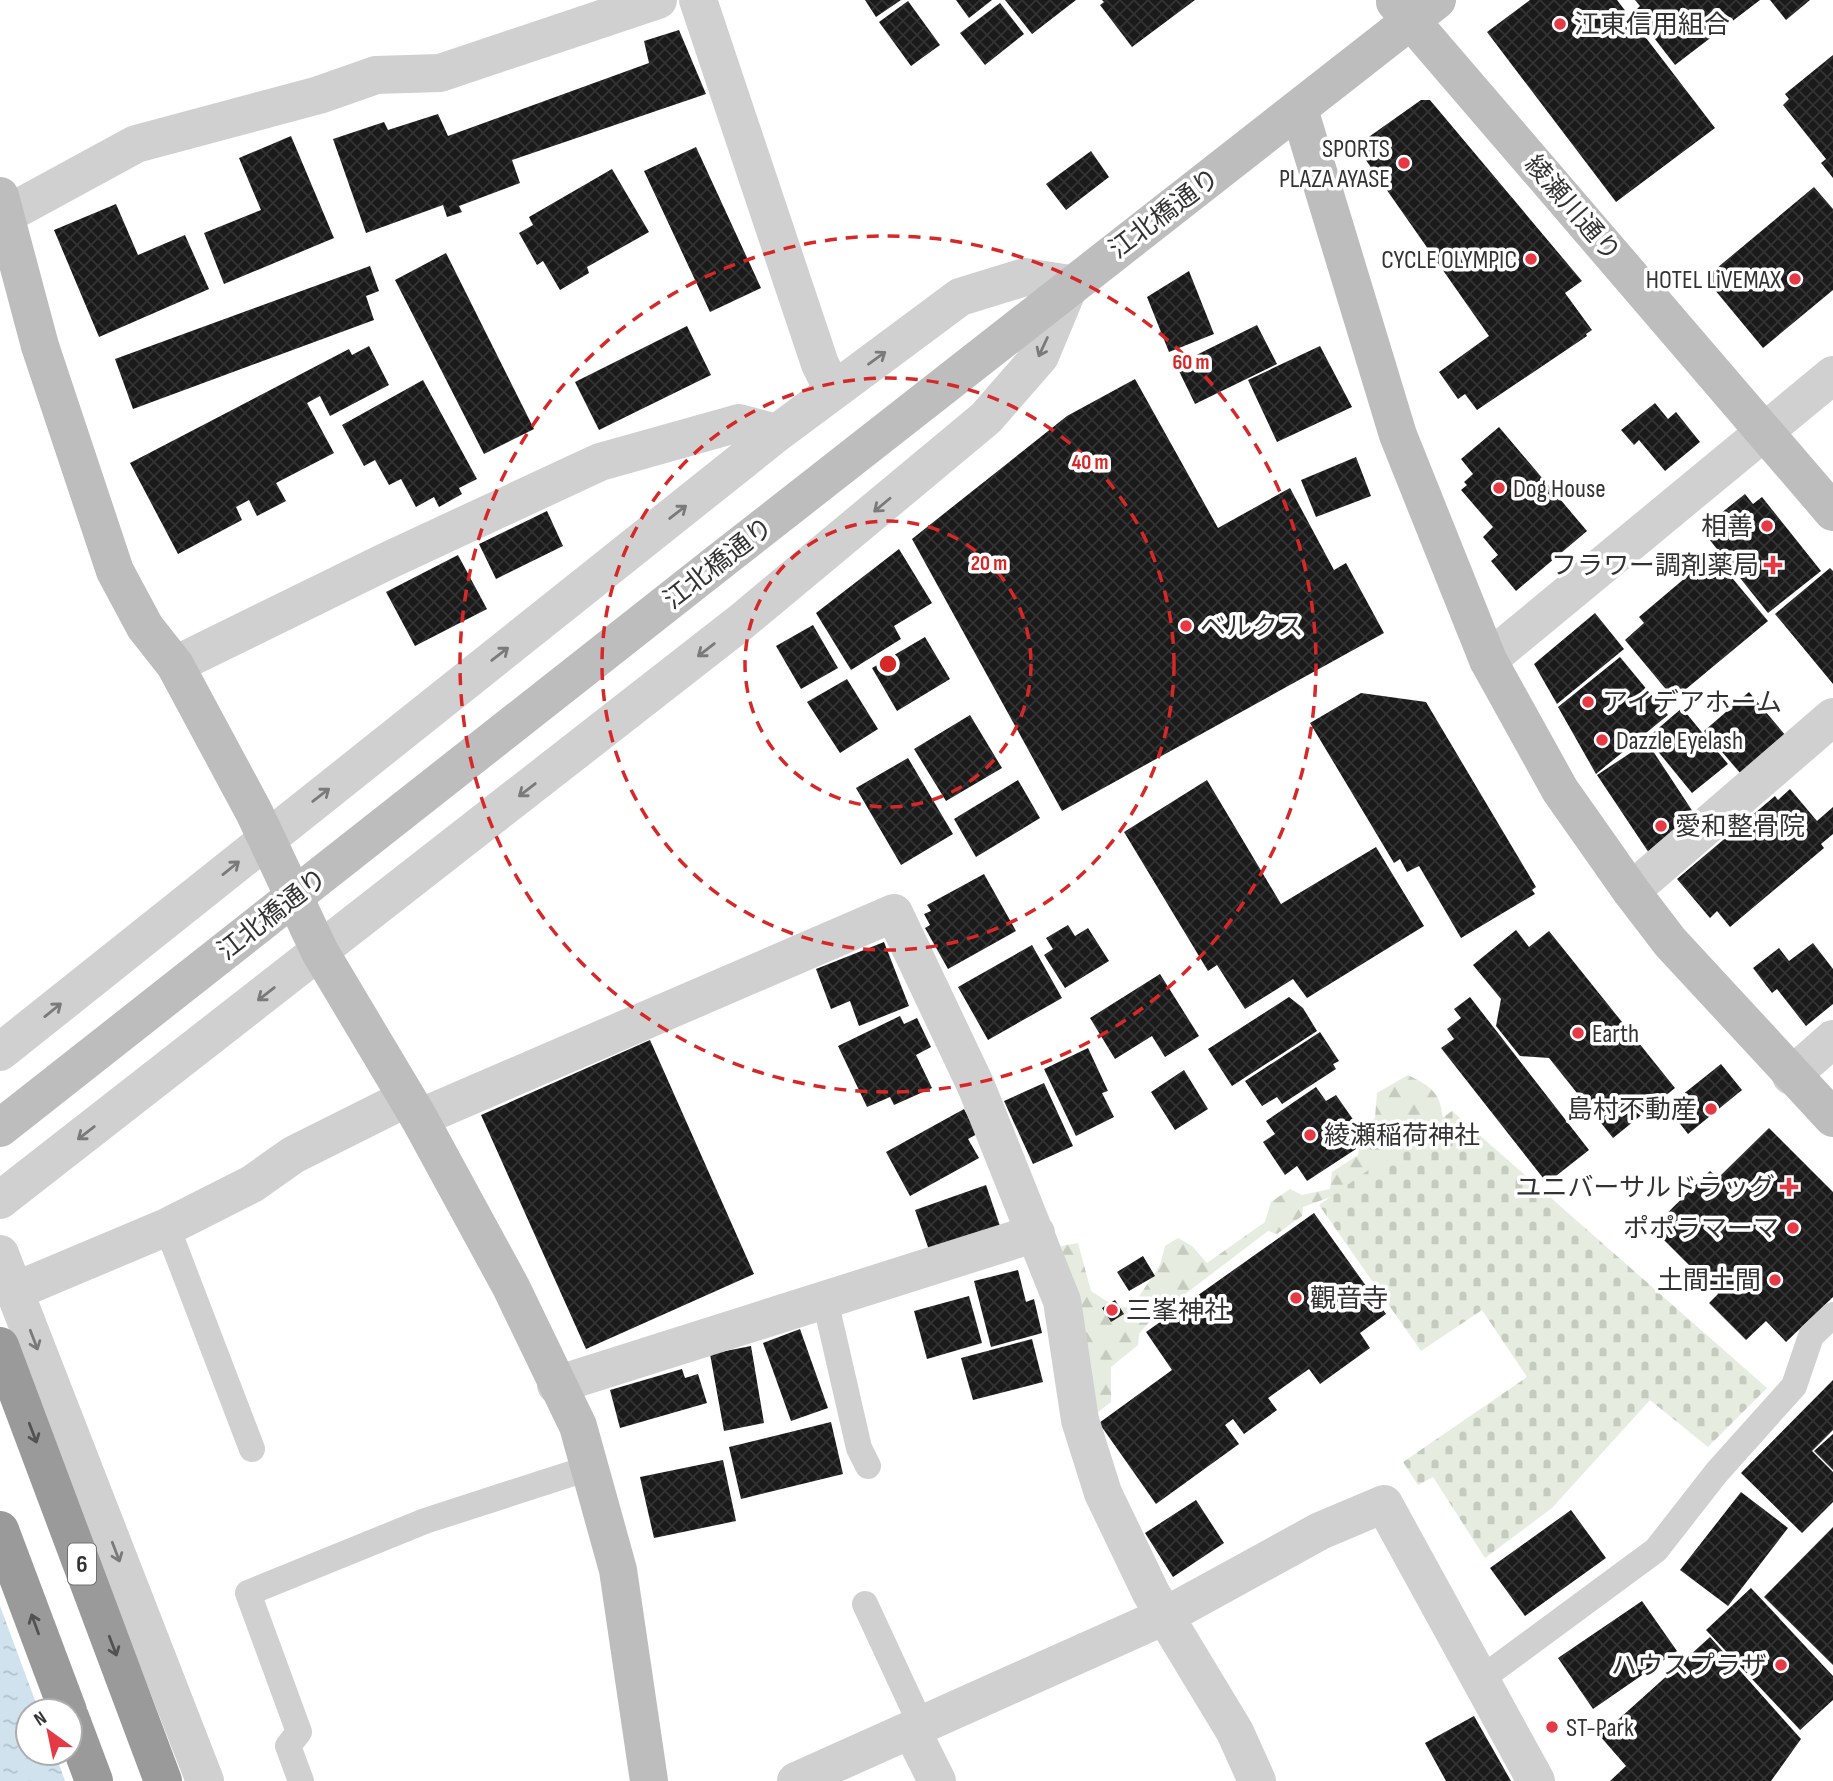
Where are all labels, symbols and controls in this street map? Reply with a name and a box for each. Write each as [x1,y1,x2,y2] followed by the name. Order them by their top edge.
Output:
[1574,10,1730,41] place label: 江東信用組合
[1552,16,1568,32] marker: 江東信用組合
[1279,134,1390,195] place label: SPORTS PLAZA AYASE
[1518,150,1626,268] street label: 綾瀬川通り
[1396,155,1412,171] marker: SPORTS PLAZA AYASE
[1104,163,1226,266] street label: 江北橋通り
[1381,245,1517,276] place label: CYCLE OLYMPIC
[1523,251,1539,267] marker: CYCLE OLYMPIC
[1646,265,1781,296] place label: HOTEL LiVEMAX
[1787,271,1803,287] marker: HOTEL LiVEMAX
[1036,336,1049,357] one-way arrow
[1172,350,1210,375] text: 60 m
[867,351,886,365] one-way arrow
[1072,450,1108,475] text: 40 m
[1513,474,1606,505] place label: Dog House
[1491,480,1507,496] marker: Dog House
[873,497,891,513] one-way arrow
[668,505,686,520] one-way arrow
[658,512,780,616] street label: 江北橋通り
[1701,512,1753,543] place label: 相善
[1759,518,1775,534] marker: 相善
[971,551,1007,576] text: 20 m
[1551,551,1759,582] place label: フラワー調剤薬局
[1765,557,1781,573] marker: フラワー調剤薬局
[1200,612,1303,643] place label: ベルクス
[1178,618,1194,634] marker: ベルクス
[698,642,716,657] one-way arrow
[490,646,508,661] one-way arrow
[876,652,900,676] centre of rings
[1602,688,1782,719] place label: アイデアホーム
[1580,694,1596,710] marker: アイデアホーム
[1616,726,1743,757] place label: Dazzle Eyelash
[1594,732,1610,748] marker: Dazzle Eyelash
[518,782,537,797] one-way arrow
[312,788,330,803] one-way arrow
[1675,812,1805,843] place label: 愛和整骨院
[1653,818,1669,834] marker: 愛和整骨院
[221,860,239,875] one-way arrow
[212,863,334,967] street label: 江北橋通り
[257,986,276,1001] one-way arrow
[44,1002,62,1017] one-way arrow
[1592,1019,1639,1050] place label: Earth
[1570,1025,1586,1041] marker: Earth
[1567,1095,1697,1126] place label: 島村不動産
[1703,1101,1719,1117] marker: 島村不動産
[1324,1121,1480,1152] place label: 綾瀬稲荷神社
[77,1126,96,1141] one-way arrow
[1302,1127,1318,1143] marker: 綾瀬稲荷神社
[1516,1173,1775,1204] place label: ユニバーサルドラッグ
[1781,1179,1797,1195] marker: ユニバーサルドラッグ
[1623,1214,1779,1245] place label: ポポラマーマ
[1785,1220,1801,1236] marker: ポポラマーマ
[1657,1266,1761,1297] place label: 土間土間
[1767,1272,1783,1288] marker: 土間土間
[1310,1284,1388,1315] place label: 觀音寺
[1288,1290,1304,1306] marker: 觀音寺
[1126,1296,1230,1327] place label: 三峯神社
[1104,1302,1120,1318] marker: 三峯神社
[29,1329,41,1350] one-way arrow
[27,1422,40,1444] one-way arrow
[111,1541,124,1563] one-way arrow
[68,1544,96,1584] road number: 6
[28,1614,41,1636] one-way arrow
[107,1635,120,1657] one-way arrow
[1611,1651,1767,1682] place label: ハウスプラザ
[1773,1657,1789,1673] marker: ハウスプラザ
[14,1697,84,1767] north arrow
[30,1707,51,1731] text: N
[1566,1713,1634,1744] place label: ST-Park
[1544,1719,1560,1735] marker: ST-Park

